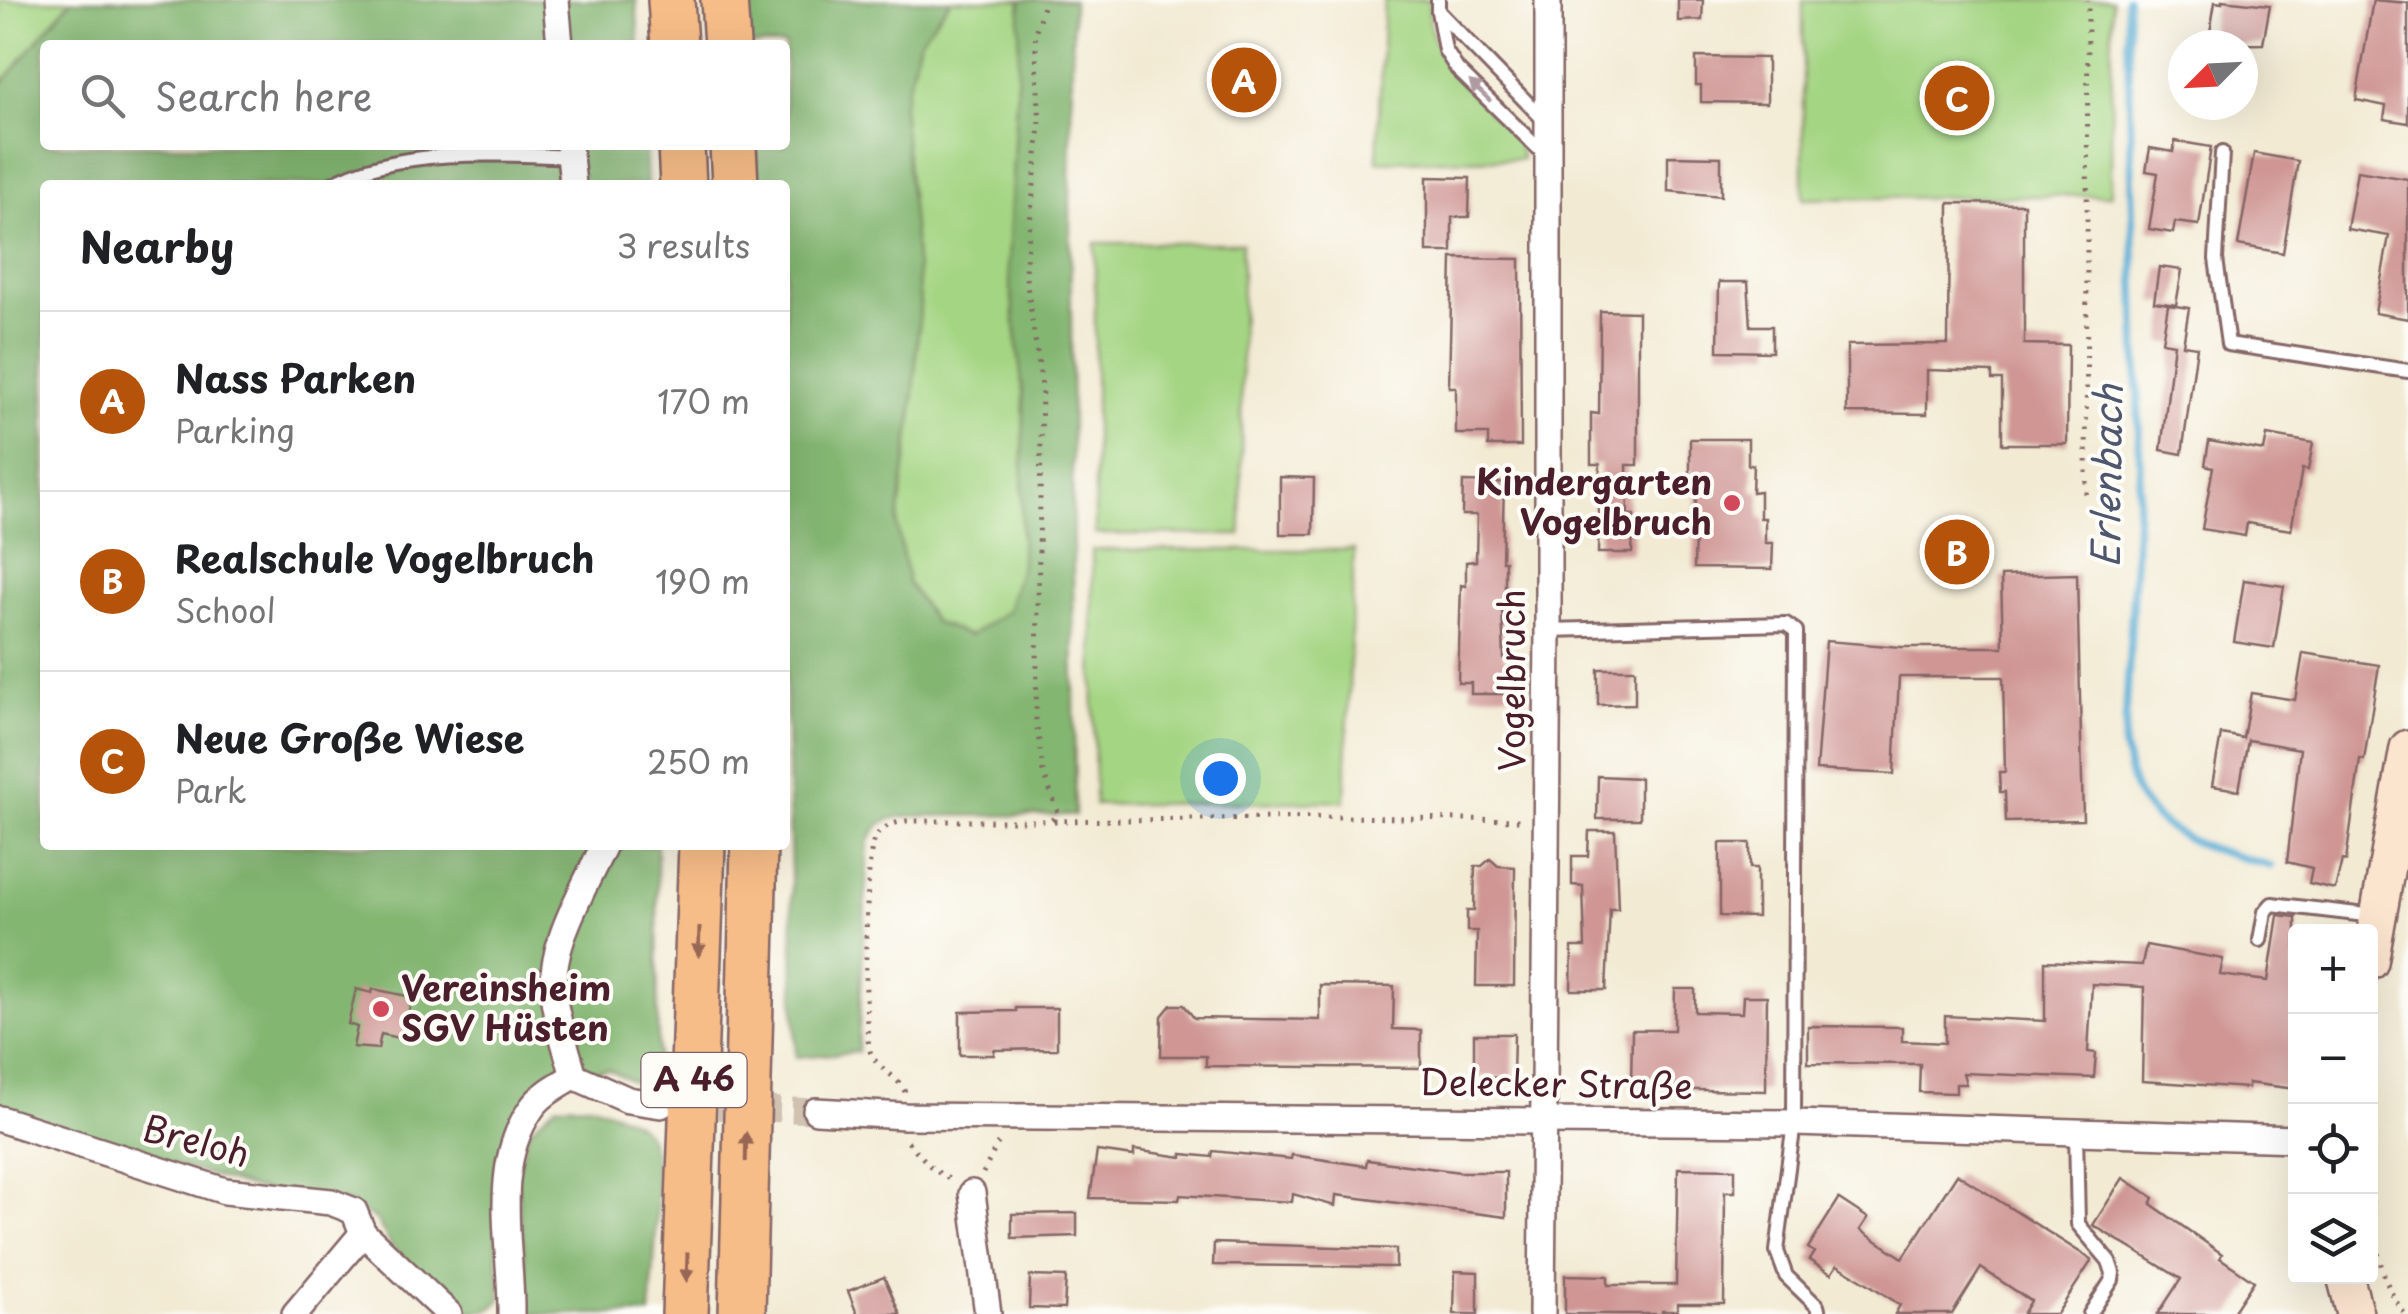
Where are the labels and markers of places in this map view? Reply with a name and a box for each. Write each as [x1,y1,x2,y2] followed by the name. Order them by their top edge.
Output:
[1212,42,1276,118] pin: A
[1924,61,1990,136] pin: C
[1476,454,1712,547] place label: Kindergarten Vogelbruch
[1721,492,1743,514] marker: Kindergarten Vogelbruch
[1924,514,1990,590] pin: B
[401,960,611,1053] place label: Vereinsheim SGV Hüsten
[370,998,392,1020] marker: Vereinsheim SGV Hüsten

